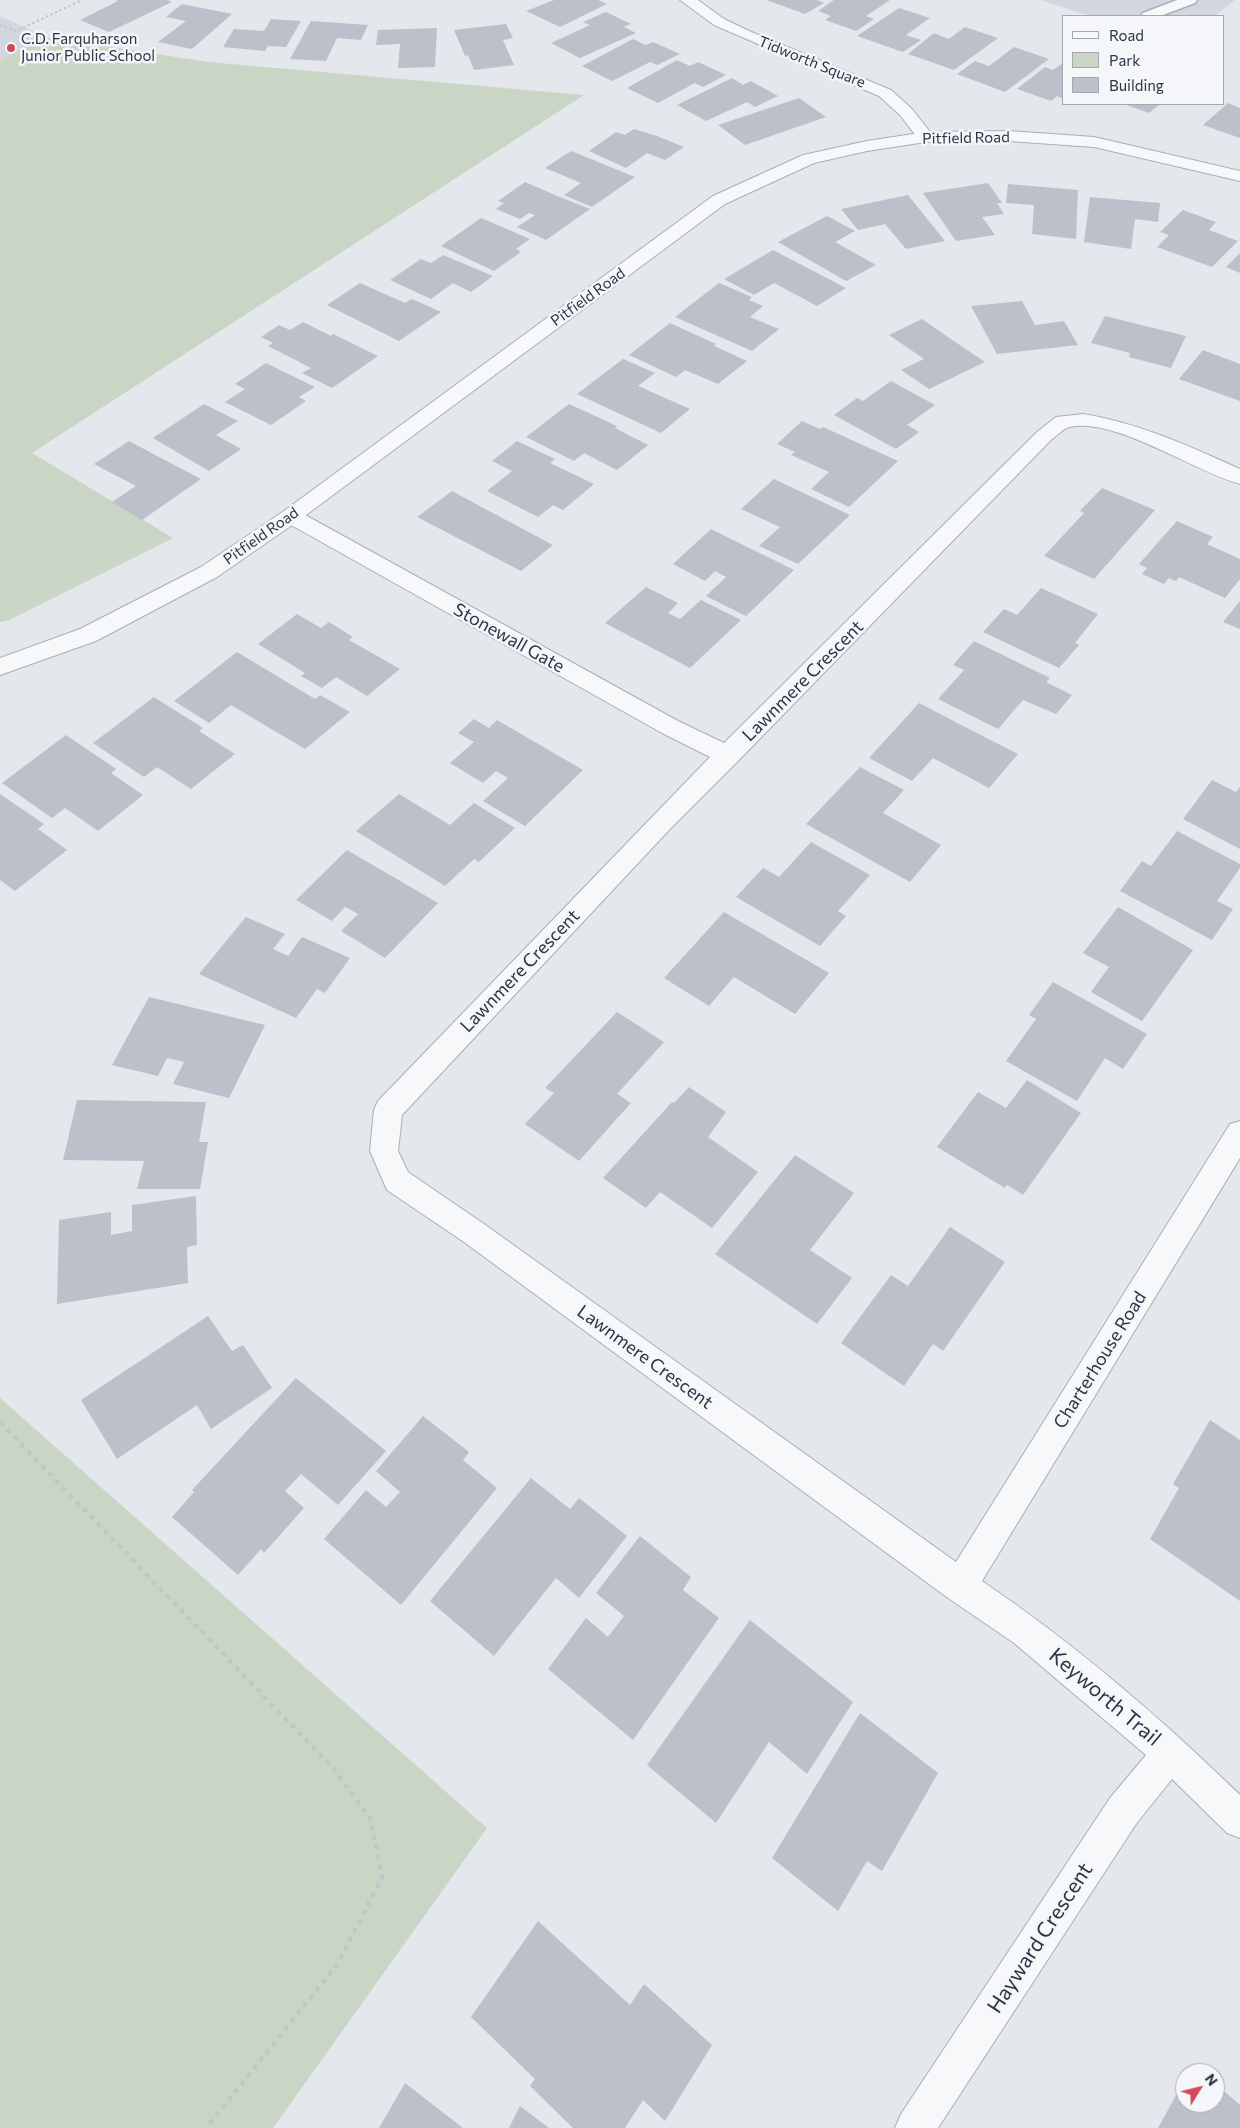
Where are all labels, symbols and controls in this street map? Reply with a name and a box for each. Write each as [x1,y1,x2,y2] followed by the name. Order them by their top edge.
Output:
[1062,15,1225,105] legend
[1109,26,1144,44] text: Road
[21,30,155,65] place label: C.D. Farquharson Junior Public School
[756,32,868,92] street label: Tidworth Square
[5,42,17,54] marker: C.D. Farquharson Junior Public School
[1109,51,1140,69] text: Park
[1109,76,1164,94] text: Building
[922,128,1010,148] street label: Pitfield Road
[547,264,629,330] street label: Pitfield Road
[220,504,302,568] street label: Pitfield Road
[450,599,568,677] street label: Stonewall Gate
[738,616,868,746] street label: Lawnmere Crescent
[456,905,584,1037] street label: Lawnmere Crescent
[1049,1288,1151,1432] street label: Charterhouse Road
[573,1301,717,1413] street label: Lawnmere Crescent
[1044,1643,1166,1751] street label: Keyworth Trail
[982,1858,1098,2018] street label: Hayward Crescent
[1175,2063,1225,2113] north arrow
[1202,2070,1222,2089] text: N

